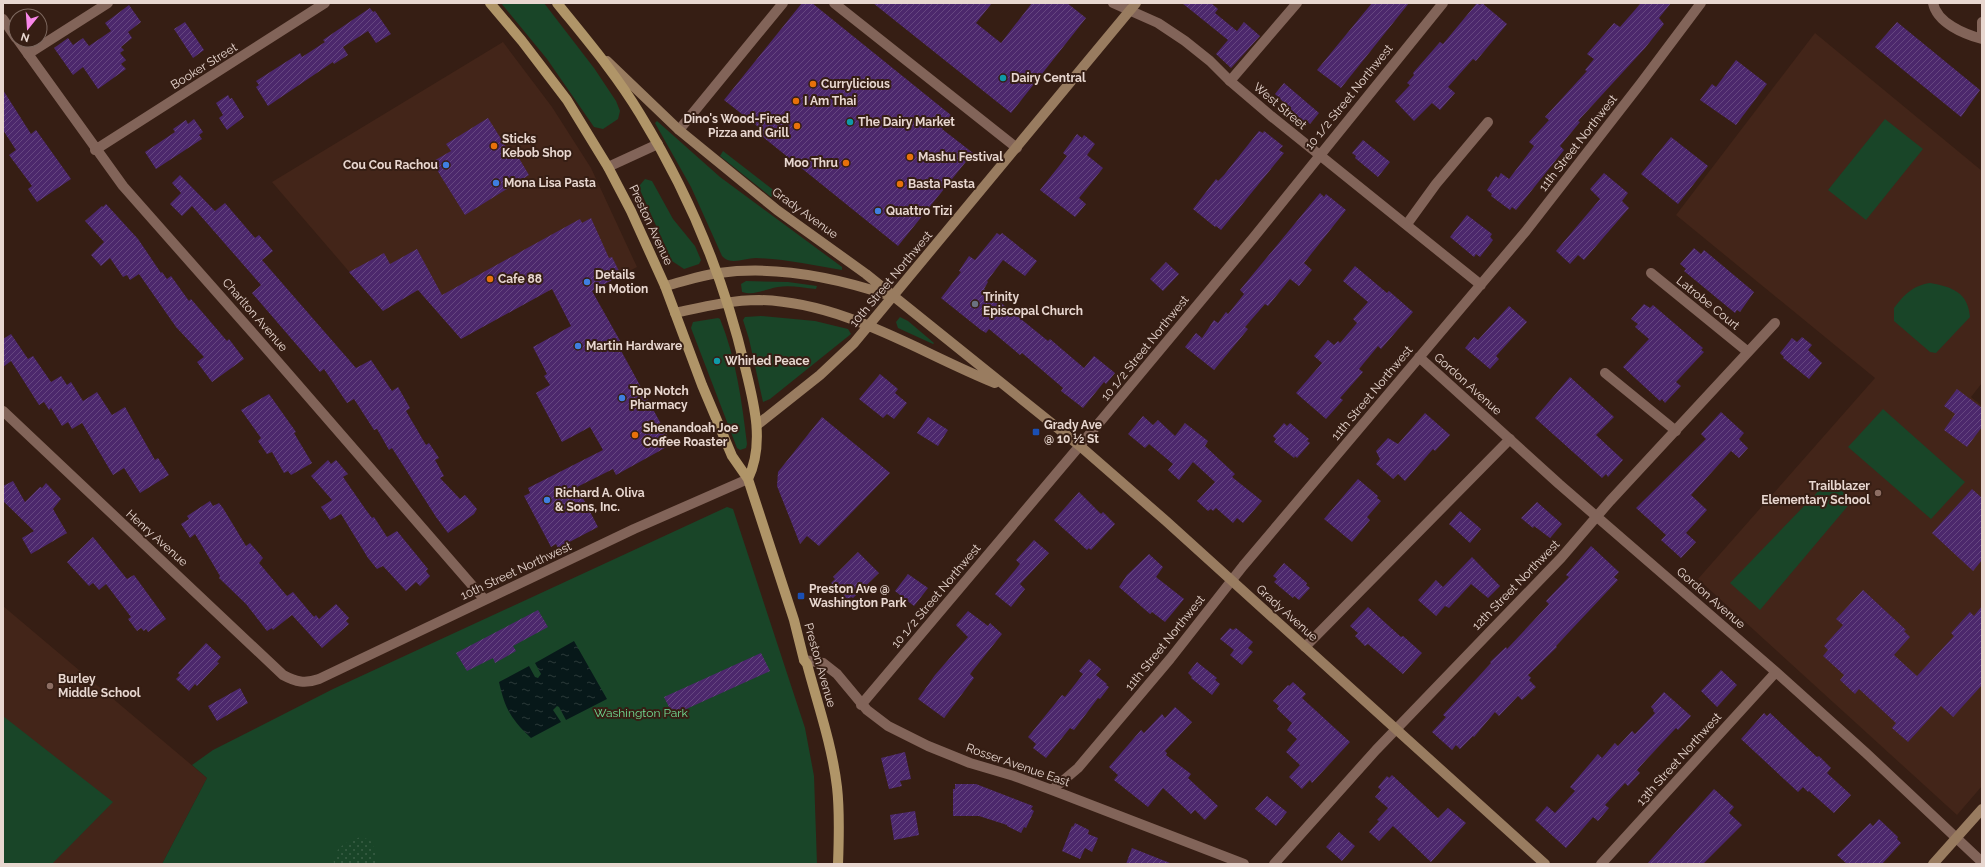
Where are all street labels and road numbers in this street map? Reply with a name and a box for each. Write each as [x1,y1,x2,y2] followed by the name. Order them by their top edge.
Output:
[168,40,240,92] street label: Booker Street
[1302,42,1396,152] street label: 10 1/2 Street Northwest
[1251,80,1309,132] street label: West Street
[1536,92,1620,194] street label: 11th Street Northwest
[626,183,676,267] street label: Preston Avenue
[769,184,841,242] street label: Grady Avenue
[847,228,935,330] street label: 10th Street Northwest
[1674,273,1742,333] street label: Latrobe Court
[220,276,290,354] street label: Charlton Avenue
[1098,293,1192,403] street label: 10 1/2 Street Northwest
[1329,343,1415,443] street label: 11th Street Northwest
[1431,350,1505,418] street label: Gordon Avenue
[123,507,191,569] street label: Henry Avenue
[1469,537,1563,633] street label: 12th Street Northwest
[458,539,574,603] street label: 10th Street Northwest
[889,541,983,651] street label: 10 1/2 Street Northwest
[1674,564,1748,632] street label: Gordon Avenue
[1253,582,1321,644] street label: Grady Avenue
[1122,593,1208,693] street label: 11th Street Northwest
[801,621,839,709] street label: Preston Avenue
[1634,710,1724,808] street label: 13th Street Northwest
[964,741,1072,789] street label: Rosser Avenue East

